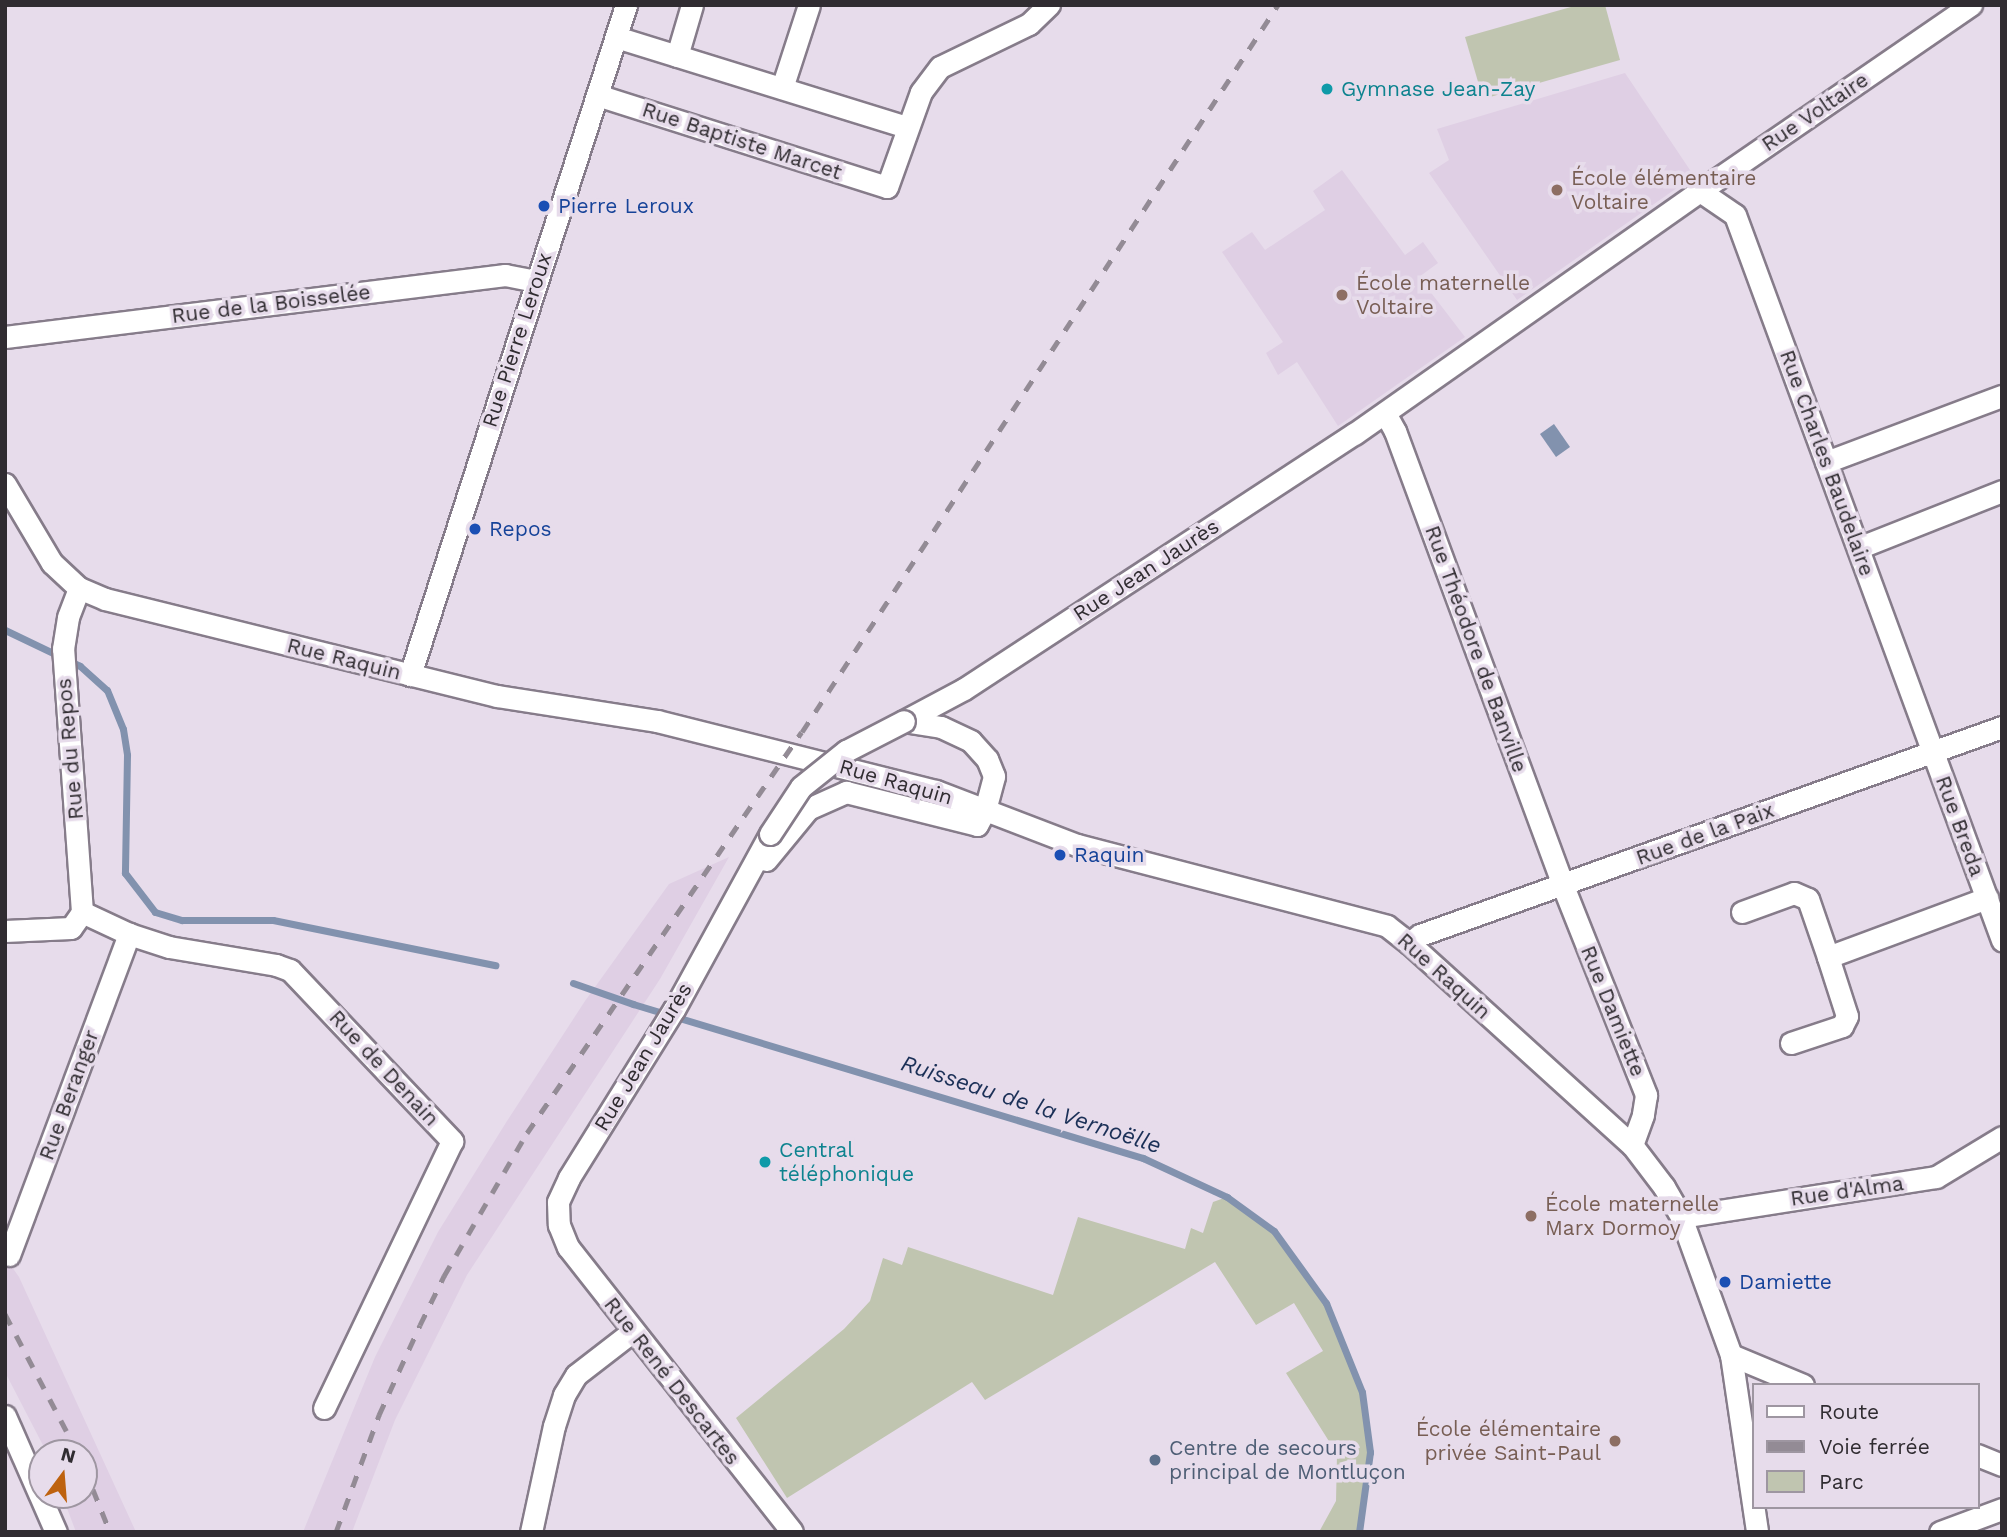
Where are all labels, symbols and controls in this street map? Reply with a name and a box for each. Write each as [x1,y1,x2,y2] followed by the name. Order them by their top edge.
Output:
[1757,67,1873,157] street label: Rue Voltaire
[1341,76,1536,102] place label: Gymnase Jean-Zay
[1319,81,1335,97] marker: Gymnase Jean-Zay
[639,97,845,185] street label: Rue Baptiste Marcet
[1571,165,1756,215] place label: École élémentaire Voltaire
[1549,182,1565,198] marker: École élémentaire Voltaire
[558,193,694,219] place label: Pierre Leroux
[536,198,552,214] marker: Pierre Leroux
[477,250,557,430] street label: Rue Pierre Leroux
[1356,270,1530,320] place label: École maternelle Voltaire
[170,279,372,329] street label: Rue de la Boisselée
[1334,287,1350,303] marker: École maternelle Voltaire
[1774,347,1880,579] street label: Rue Charles Baudelaire
[1068,513,1224,627] street label: Rue Jean Jaurès
[489,516,552,542] place label: Repos
[467,521,483,537] marker: Repos
[1419,522,1533,776] street label: Rue Théodore de Banville
[284,633,404,685] street label: Rue Raquin
[51,677,89,821] street label: Rue du Repos
[837,754,955,810] street label: Rue Raquin
[1930,772,1990,880] street label: Rue Breda
[1632,797,1778,871] street label: Rue de la Paix
[1074,842,1145,868] place label: Raquin
[1052,847,1068,863] marker: Raquin
[1392,928,1496,1024] street label: Rue Raquin
[1575,942,1651,1080] street label: Rue Damiette
[589,978,697,1136] street label: Rue Jean Jaurès
[324,1005,444,1131] street label: Rue de Denain
[34,1026,104,1164] street label: Rue Beranger
[897,1050,1165,1160] water label: Ruisseau de la Vernoëlle
[779,1137,914,1187] place label: Central téléphonique
[757,1154,773,1170] marker: Central téléphonique
[1789,1171,1905,1211] street label: Rue d'Alma
[1545,1191,1719,1241] place label: École maternelle Marx Dormoy
[1523,1208,1539,1224] marker: École maternelle Marx Dormoy
[1739,1269,1832,1295] place label: Damiette
[1717,1274,1733,1290] marker: Damiette
[599,1292,745,1470] street label: Rue René Descartes
[1752,1383,1979,1509] legend
[1819,1399,1879,1424] text: Route
[1416,1416,1601,1466] place label: École élémentaire privée Saint-Paul
[1607,1433,1623,1449] marker: École élémentaire privée Saint-Paul
[1819,1434,1930,1459] text: Voie ferrée
[1169,1435,1407,1485] place label: Centre de secours principal de Montluçon
[28,1439,98,1509] north arrow
[58,1442,78,1468] text: N
[1147,1452,1163,1468] marker: Centre de secours principal de Montluçon
[1819,1469,1864,1494] text: Parc

